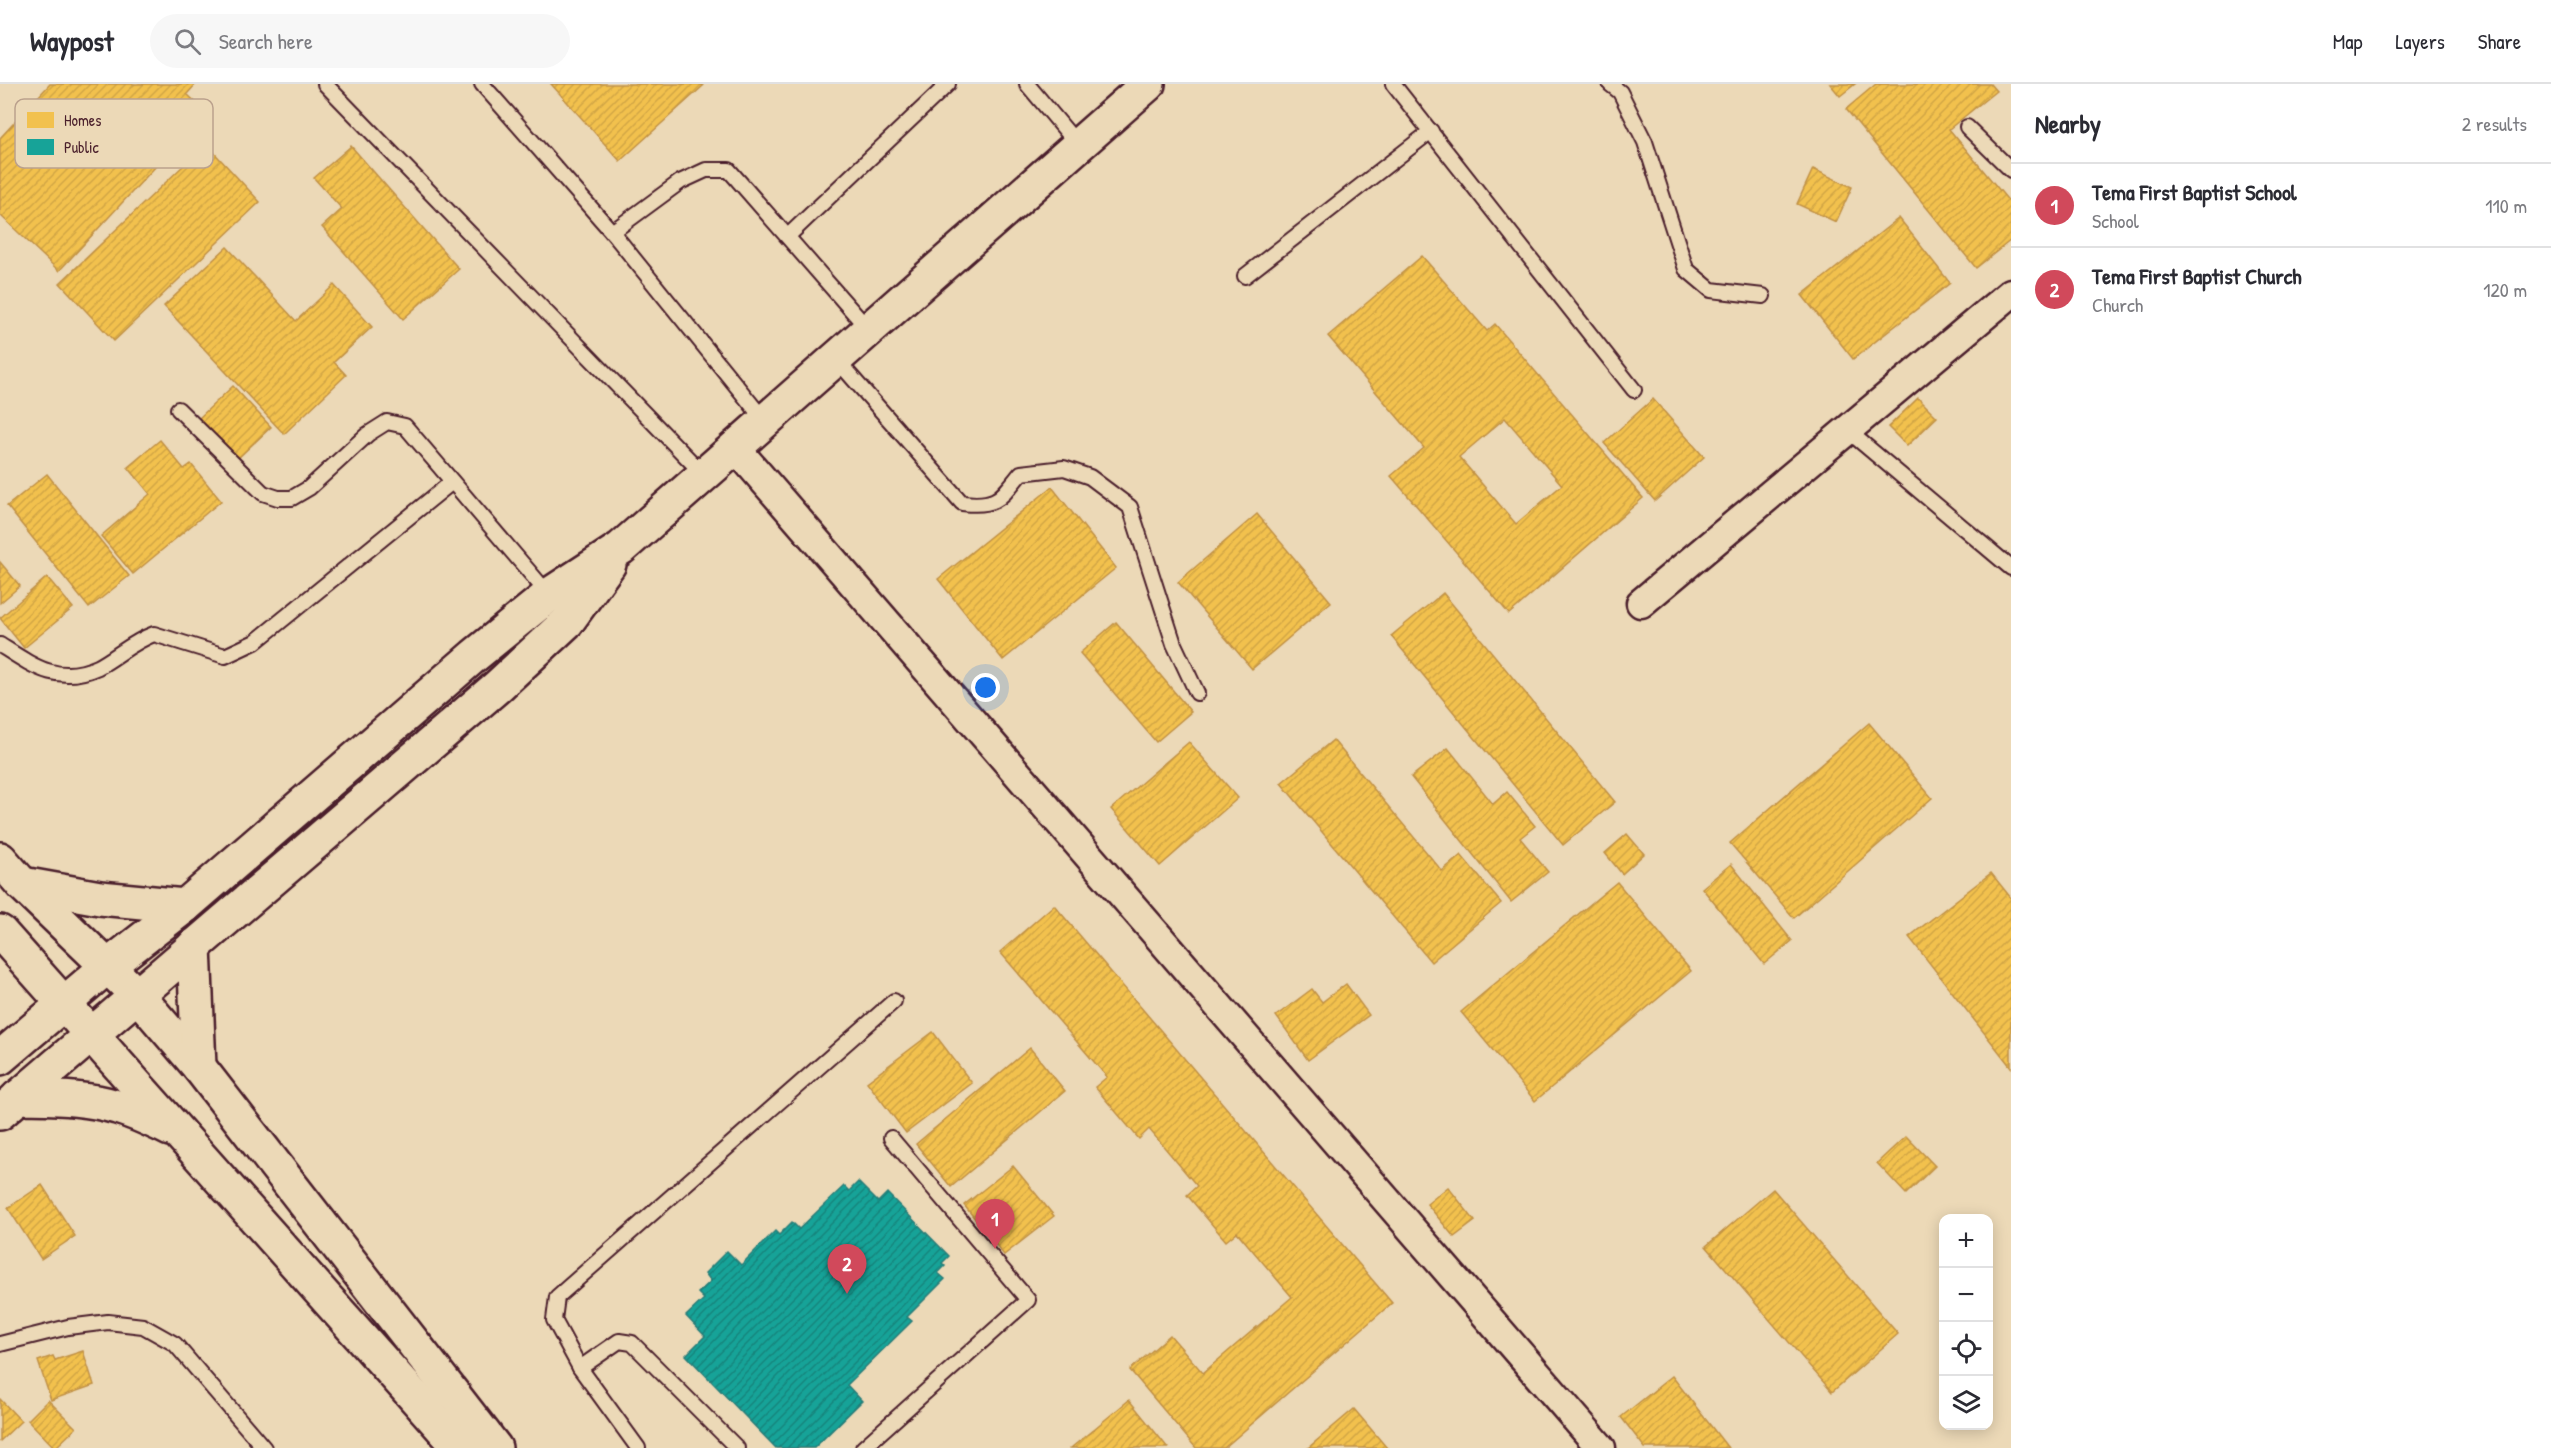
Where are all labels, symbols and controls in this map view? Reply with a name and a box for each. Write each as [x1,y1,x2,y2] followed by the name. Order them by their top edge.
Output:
[150,14,570,68] search box
[30,22,114,60] text: Waypost
[171,25,204,58] icon: search
[219,26,313,56] text: Search here
[2333,27,2362,56] text: Map
[2395,27,2445,56] text: Layers
[2478,27,2521,56] text: Share
[15,99,213,168] legend
[2035,106,2101,141] text: Nearby
[64,109,101,131] text: Homes
[2462,110,2527,137] text: 2 results
[64,136,100,158] text: Public
[2092,177,2297,207] text: Tema First Baptist School
[2051,192,2058,219] text: 1
[2485,192,2527,219] text: 110 m
[2092,207,2139,234] text: School
[2092,261,2302,291] text: Tema First Baptist Church
[2050,276,2059,303] text: 2
[2483,276,2527,303] text: 120 m
[2092,291,2143,318] text: Church
[971,673,1000,702] your location
[976,1200,1014,1249] pin: 1
[1939,1214,1993,1430] map controls
[1939,1214,1993,1268] button: +
[828,1244,866,1294] pin: 2
[1939,1268,1993,1322] button: −
[1939,1322,1993,1376] button: locate
[1939,1376,1993,1430] button: layers

